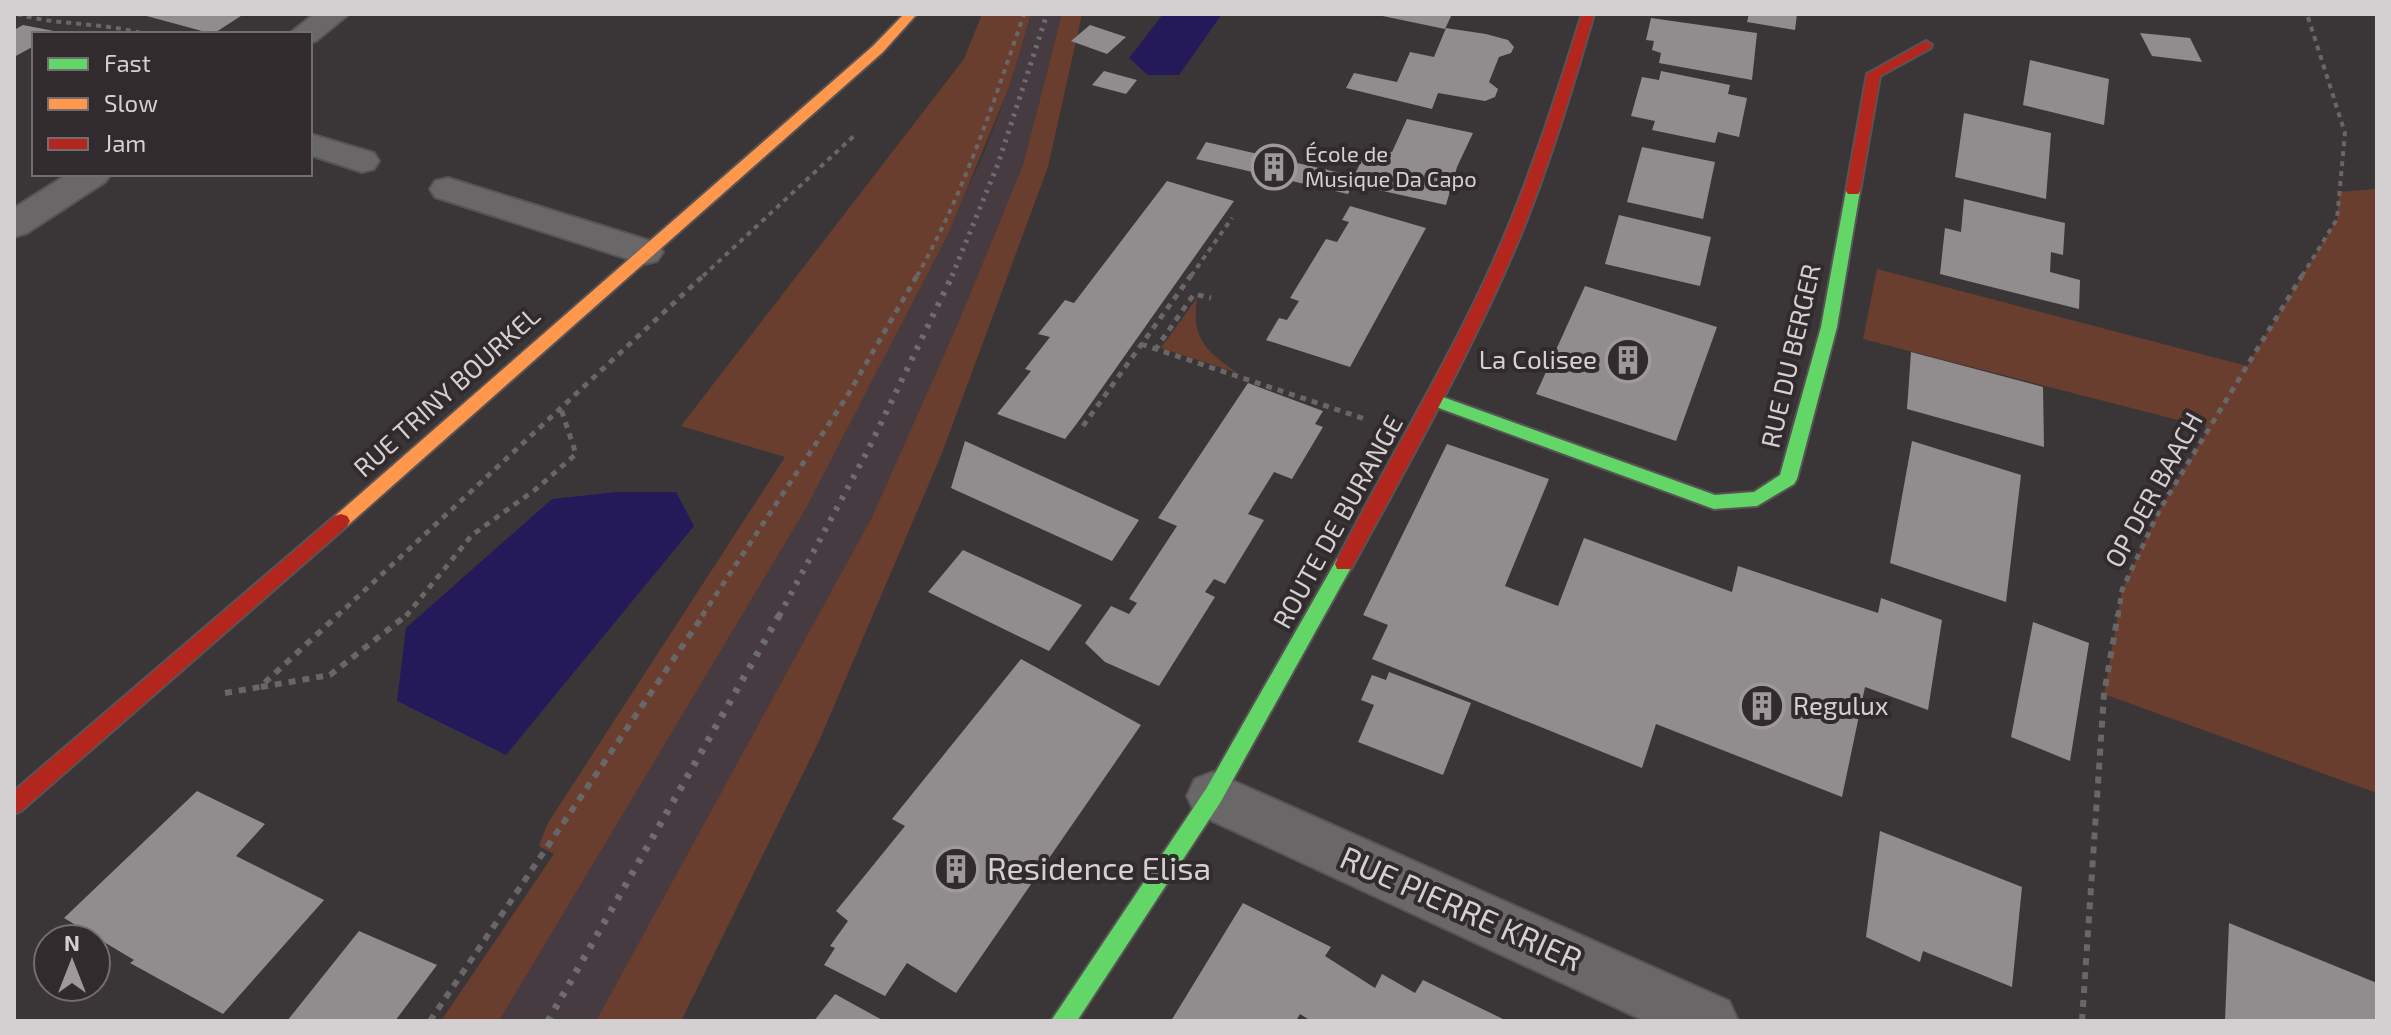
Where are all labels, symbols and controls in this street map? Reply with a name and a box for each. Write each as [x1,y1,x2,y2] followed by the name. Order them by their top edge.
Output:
[32,32,312,176] legend
[104,48,151,77] text: Fast
[104,88,158,117] text: Slow
[104,128,146,157] text: Jam
[1305,140,1477,191] place label: École de Musique Da Capo
[1250,143,1298,191] building icon: École de Musique Da Capo
[1753,261,1826,451] street label: RUE DU BERGER
[347,299,545,482] street label: RUE TRINY BOURKEL
[1604,336,1652,384] building icon: La Colisee
[1479,343,1597,374] place label: La Colisee
[2097,406,2208,572] street label: OP DER BAACH
[1265,409,1408,633] street label: ROUTE DE BURANGE
[1738,682,1786,730] building icon: Regulux
[1793,689,1889,720] place label: Regulux
[1335,837,1589,978] street label: RUE PIERRE KRIER
[932,845,980,893] building icon: Residence Elisa
[987,848,1211,886] place label: Residence Elisa
[32,923,112,1003] north arrow
[64,929,80,955] text: N

